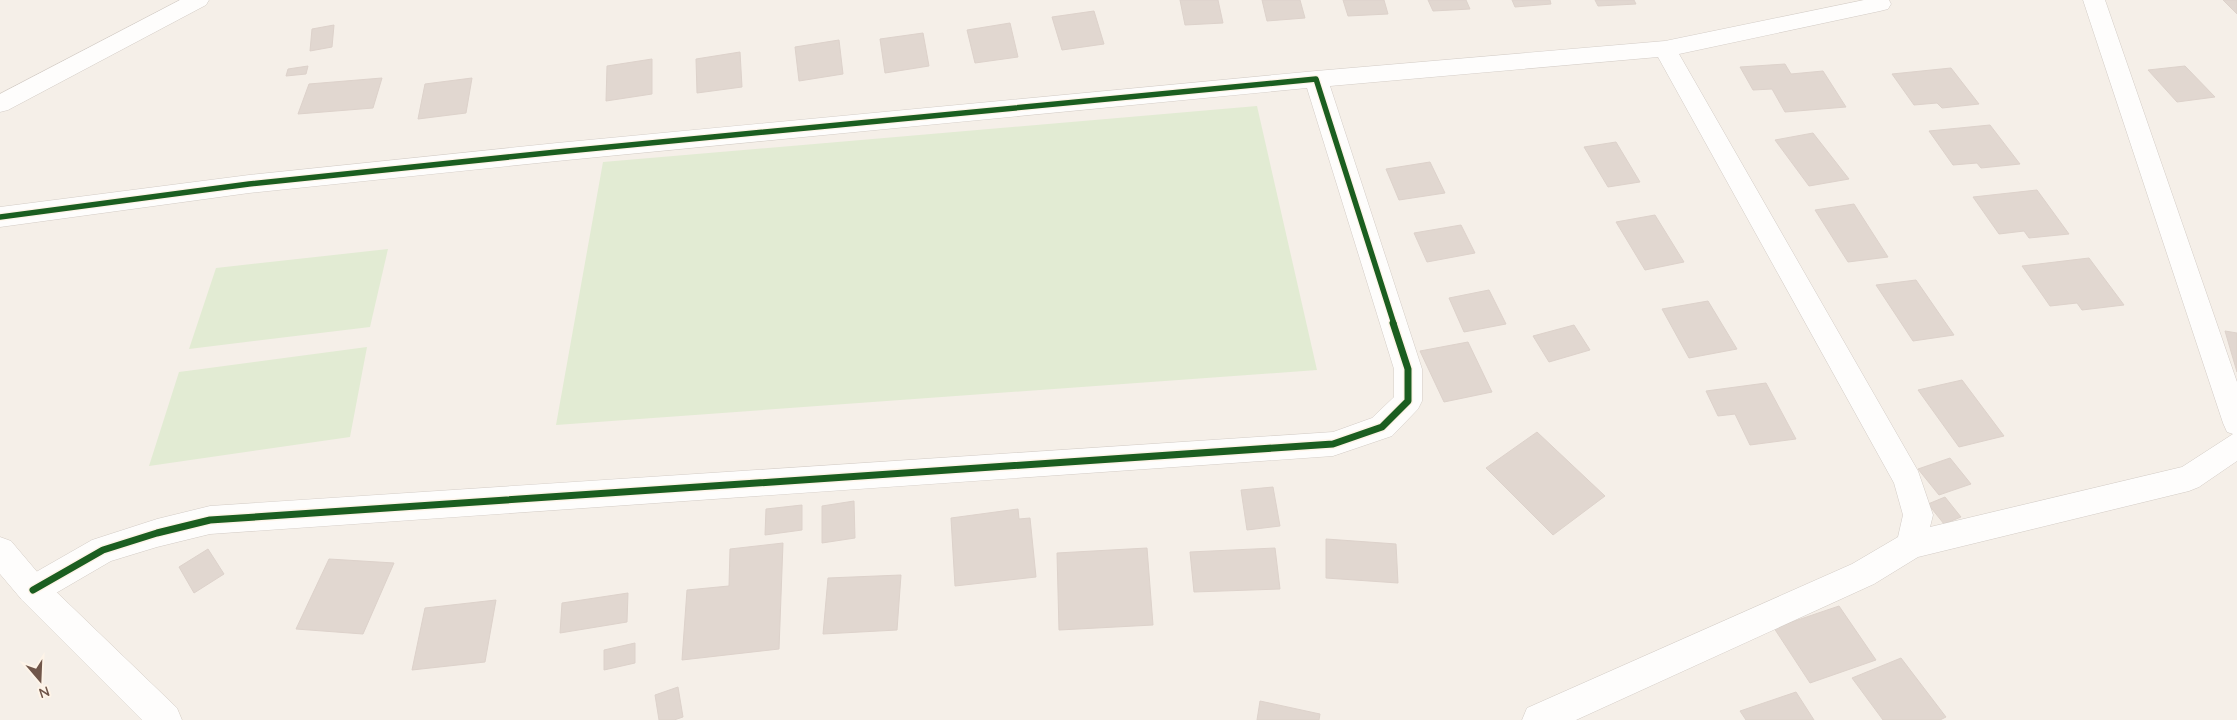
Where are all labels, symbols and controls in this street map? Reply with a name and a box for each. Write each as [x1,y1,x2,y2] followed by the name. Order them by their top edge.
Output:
[15,655,65,705] north arrow
[36,682,52,702] text: N

